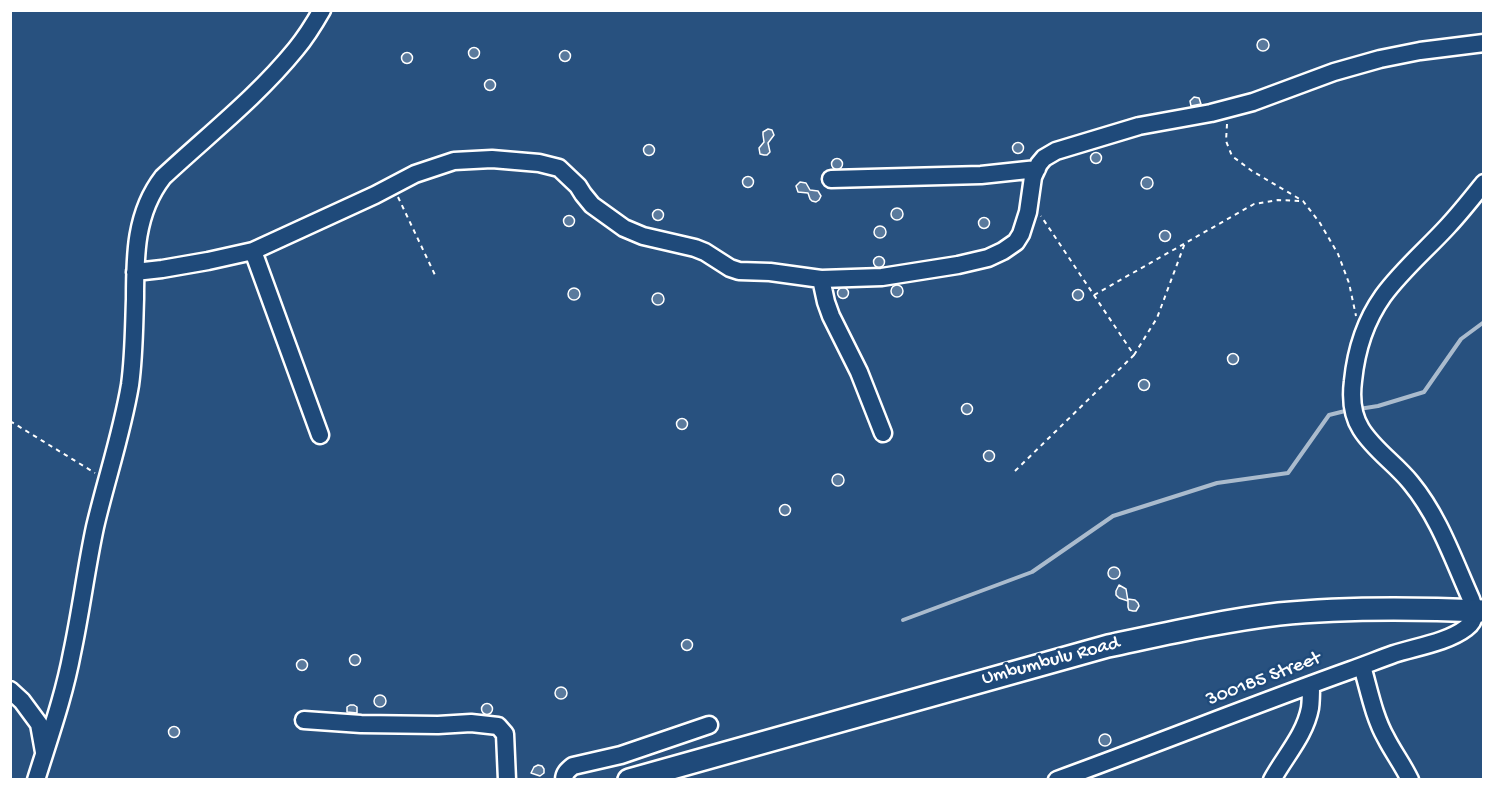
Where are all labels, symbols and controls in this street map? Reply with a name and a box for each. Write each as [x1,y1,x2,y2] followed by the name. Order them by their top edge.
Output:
[979,632,1123,692] street label: Umbumbulu Road
[1203,647,1325,713] street label: 300185 Street

